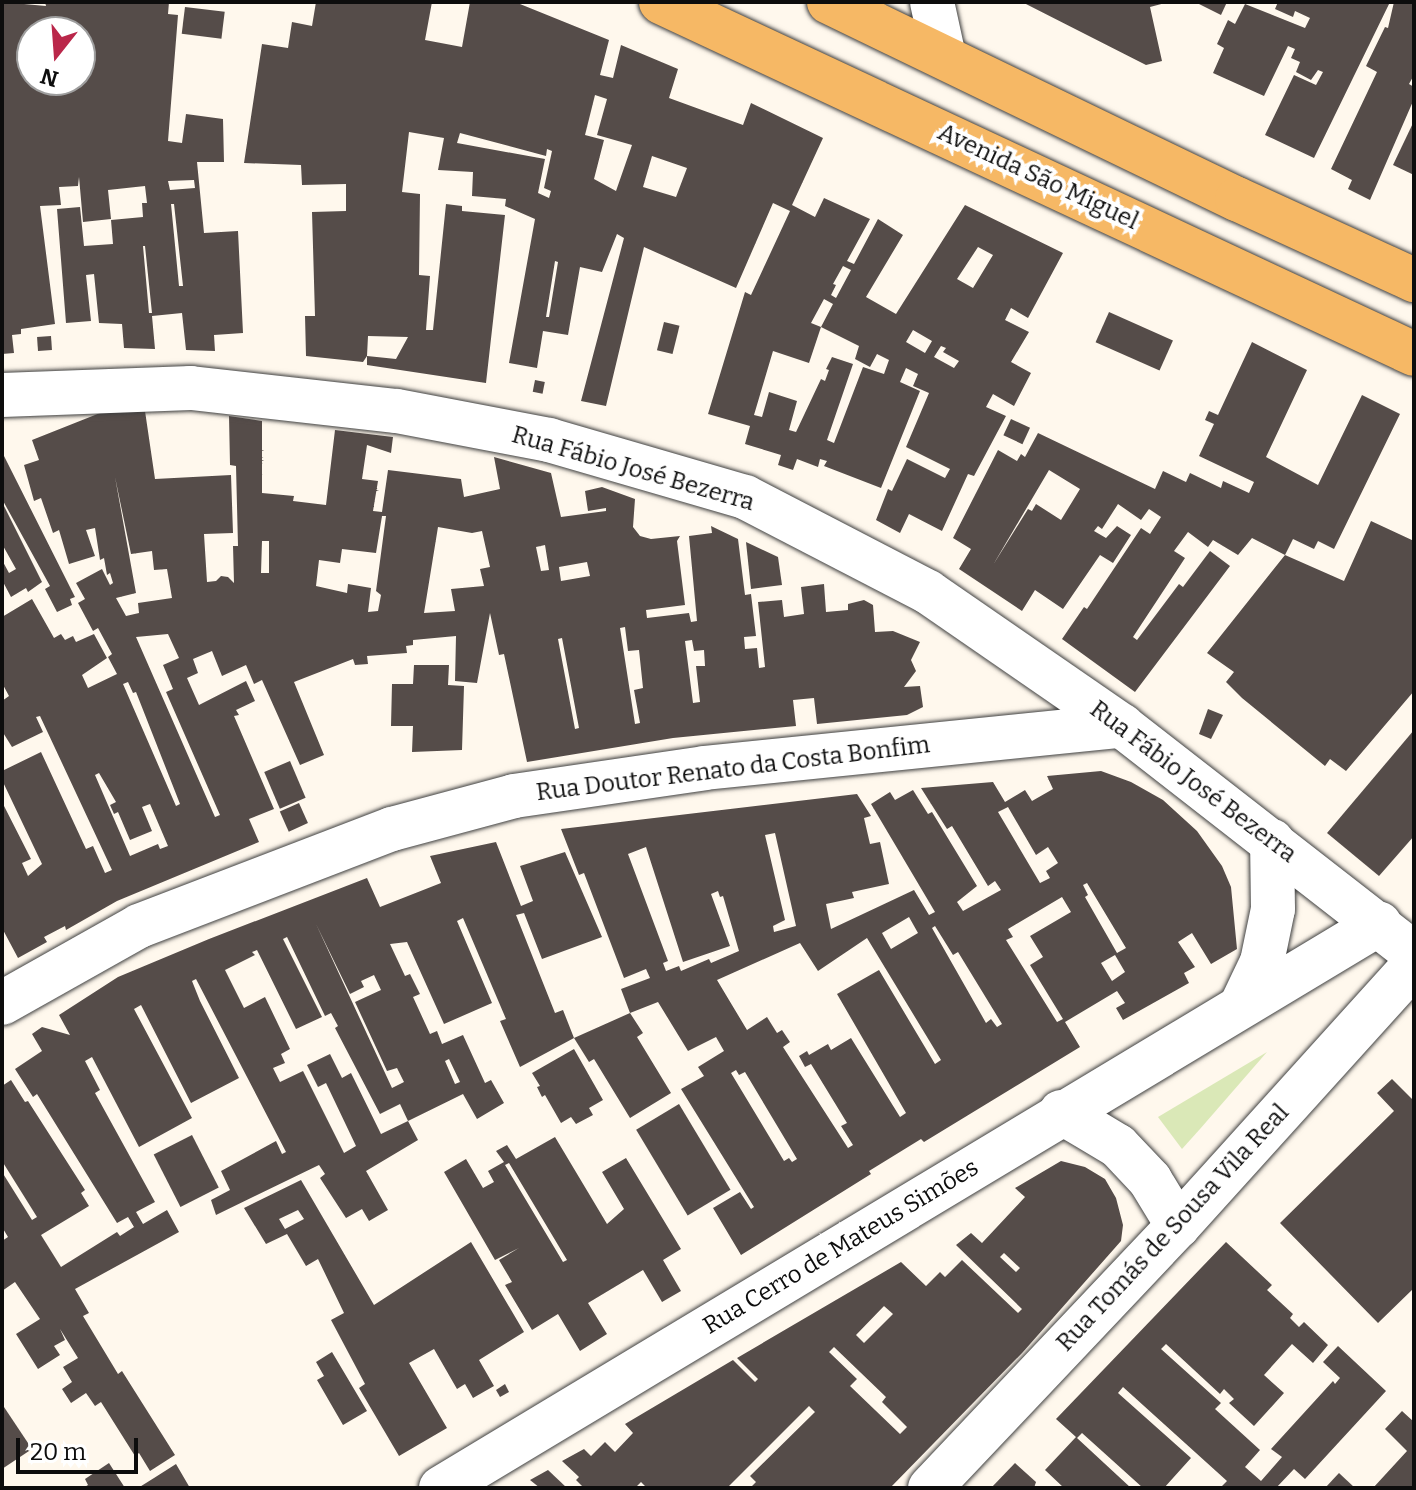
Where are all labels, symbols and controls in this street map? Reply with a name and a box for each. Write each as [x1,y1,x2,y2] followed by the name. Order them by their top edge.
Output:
[16,16,96,96] north arrow
[37,62,61,93] text: N
[933,118,1143,236] street label: Avenida São Miguel
[508,421,758,517] street label: Rua Fábio José Bezerra
[1084,695,1302,869] street label: Rua Fábio José Bezerra
[535,731,931,807] street label: Rua Doutor Renato da Costa Bonfim
[1051,1099,1295,1357] street label: Rua Tomás de Sousa Vila Real
[698,1153,984,1341] street label: Rua Cerro de Mateus Simões
[20,1422,142,1472] scale bar
[30,1438,86,1466] text: 20 m

